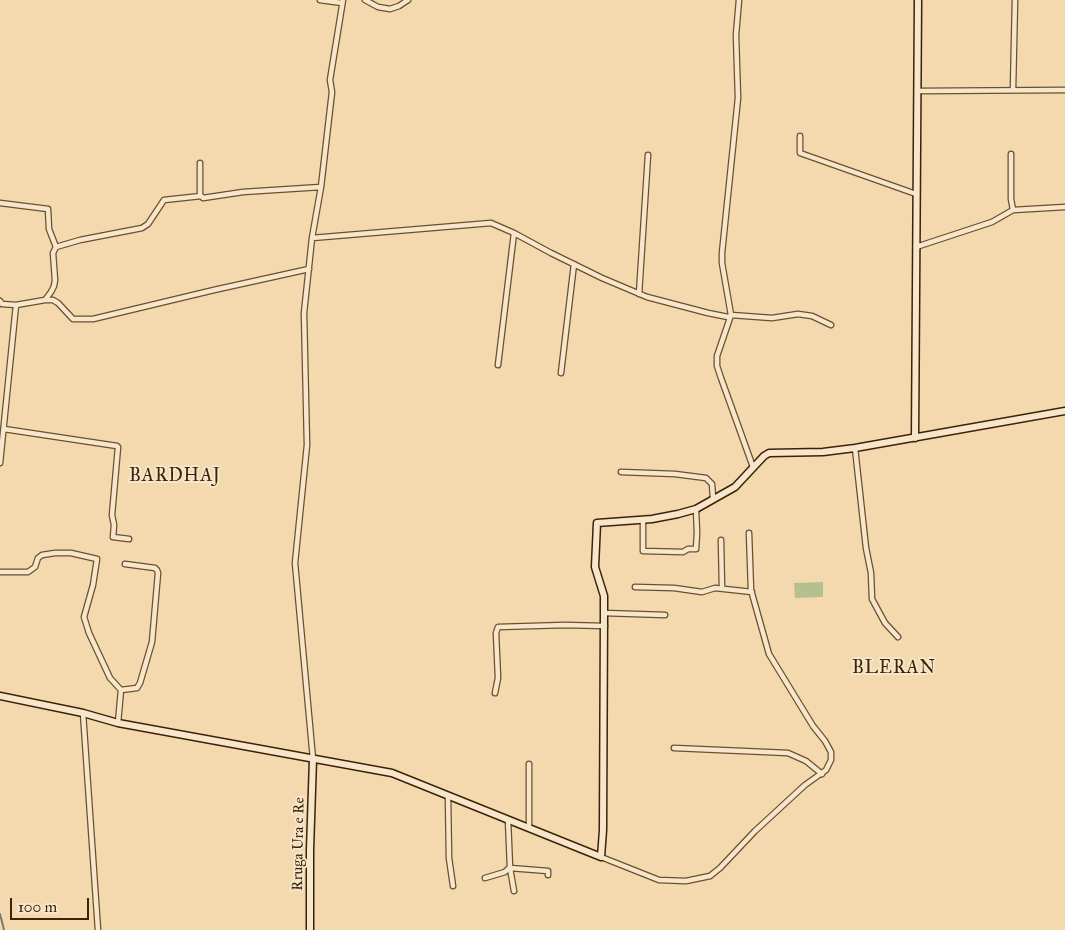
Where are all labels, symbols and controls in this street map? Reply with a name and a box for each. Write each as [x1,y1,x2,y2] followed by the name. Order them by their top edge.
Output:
[128,466,222,488] district label: BARDHAJ
[851,658,937,680] district label: BLERAN
[289,797,309,891] street label: Rruga Ura e Re
[12,888,91,920] scale bar
[18,898,57,916] text: 100 m

